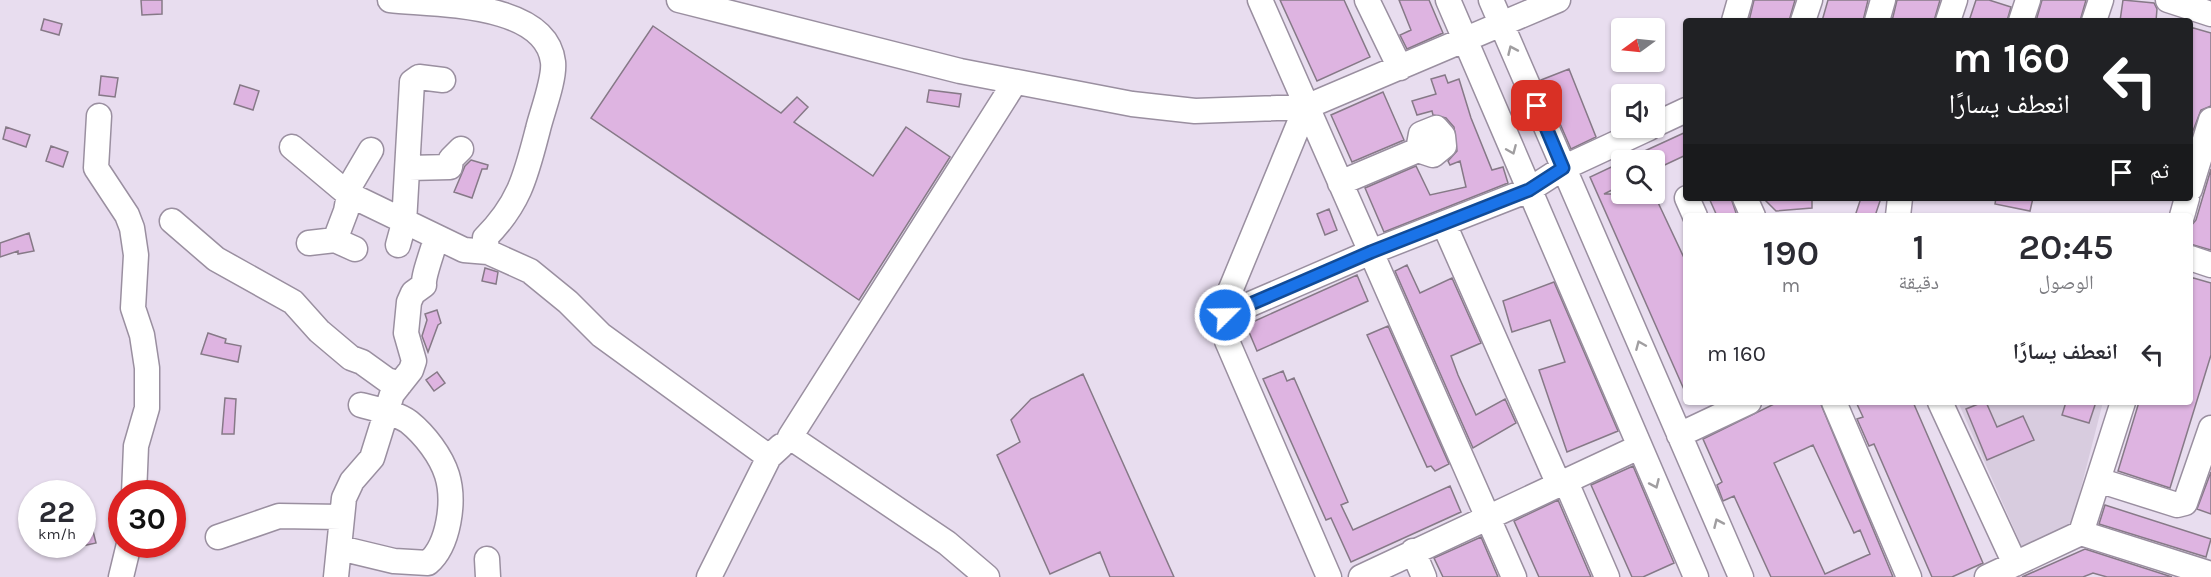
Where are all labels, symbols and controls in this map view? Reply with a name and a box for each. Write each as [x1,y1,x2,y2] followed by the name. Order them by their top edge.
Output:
[1611,18,1665,72] north arrow
[1611,18,1665,204] map controls
[1952,33,2070,83] text: 160 m
[2091,42,2169,120] icon: left
[1508,45,1520,56] one-way arrow
[1511,80,1562,131] pin
[1611,84,1665,138] button: sound
[1949,88,2070,120] text: انعطف يسارًا
[1520,89,1553,122] icon: arrive
[1505,144,1517,155] one-way arrow
[1611,150,1665,204] button: search
[2105,156,2138,189] icon: arrive
[2150,158,2169,184] text: ثم
[1913,226,1925,268] text: 1
[2019,226,2114,268] text: 20:45
[1762,232,1819,274] text: 190
[1898,271,1939,294] text: دقيقة
[2038,271,2094,294] text: الوصول
[1781,274,1800,297] text: m
[1193,283,1257,347] position arrow
[2136,338,2169,371] icon: left
[2013,339,2118,365] text: انعطف يسارًا
[1635,340,1647,351] one-way arrow
[1707,341,1766,367] text: 160 m
[1648,478,1660,489] one-way arrow
[108,480,186,558] speed limit sign: 30
[39,494,75,530] text: 22
[1713,519,1725,530] one-way arrow
[38,525,76,543] text: km/h

